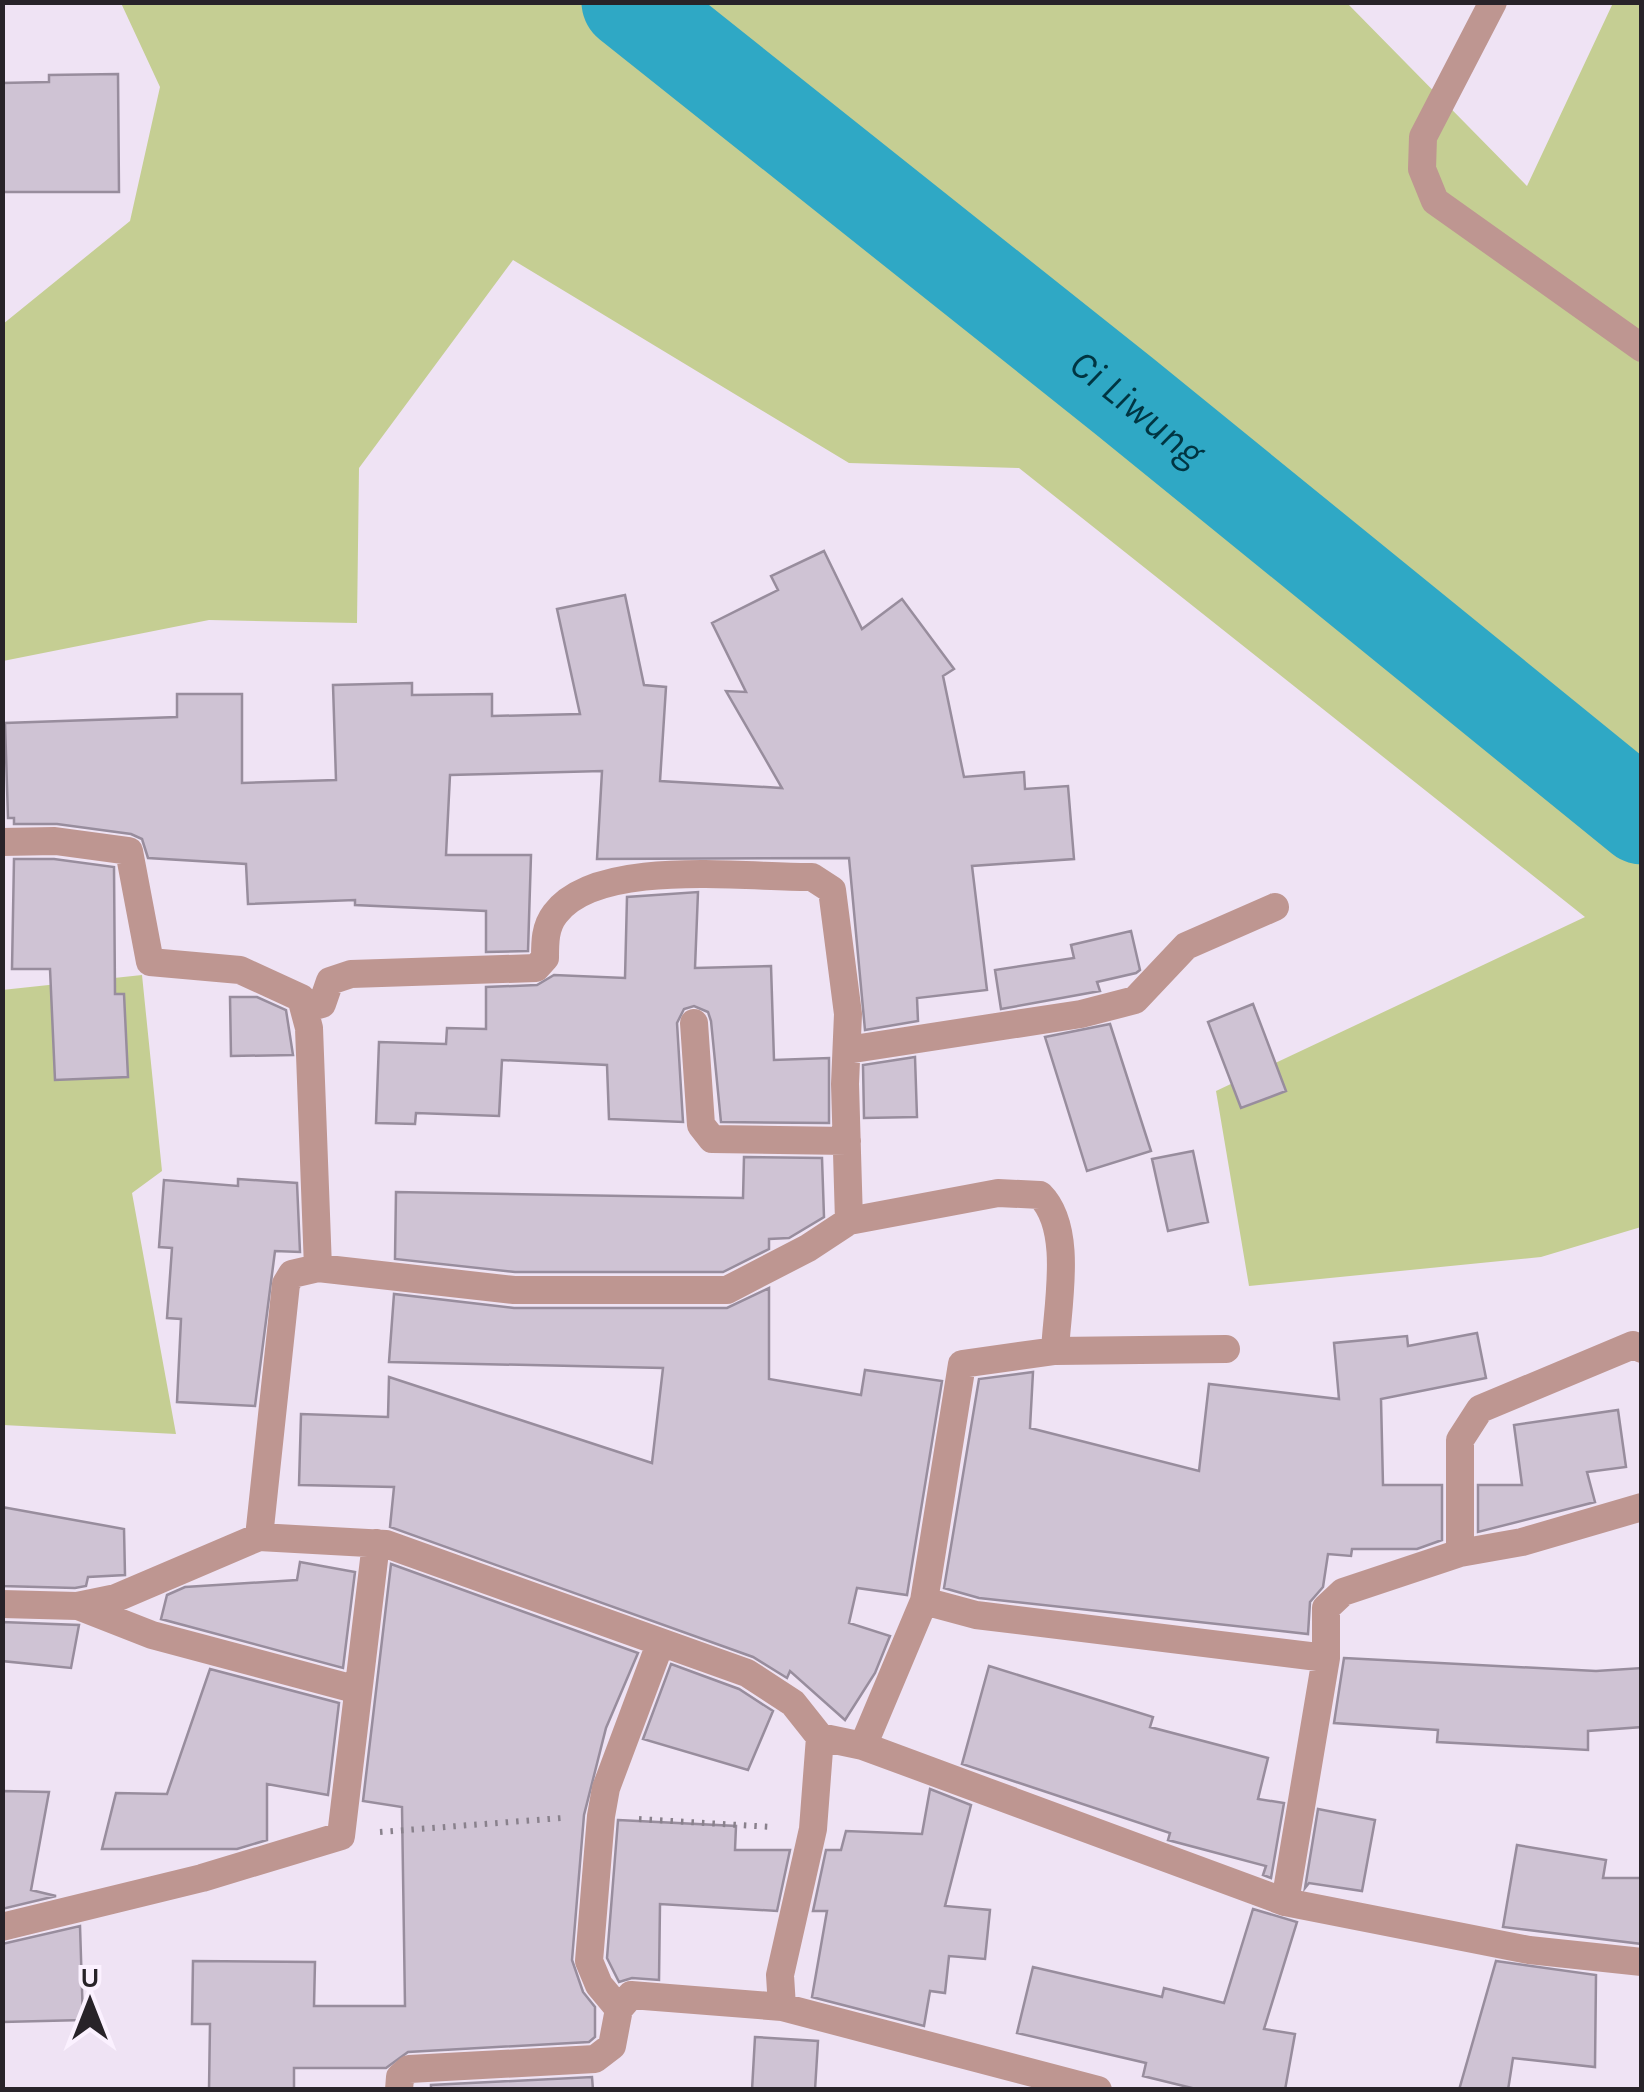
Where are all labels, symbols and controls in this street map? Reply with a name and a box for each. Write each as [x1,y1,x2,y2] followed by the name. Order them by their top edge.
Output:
[1060,339,1215,477] water label: Ci Liwung
[40,1952,140,2052] north arrow
[80,1961,100,1994] text: U

